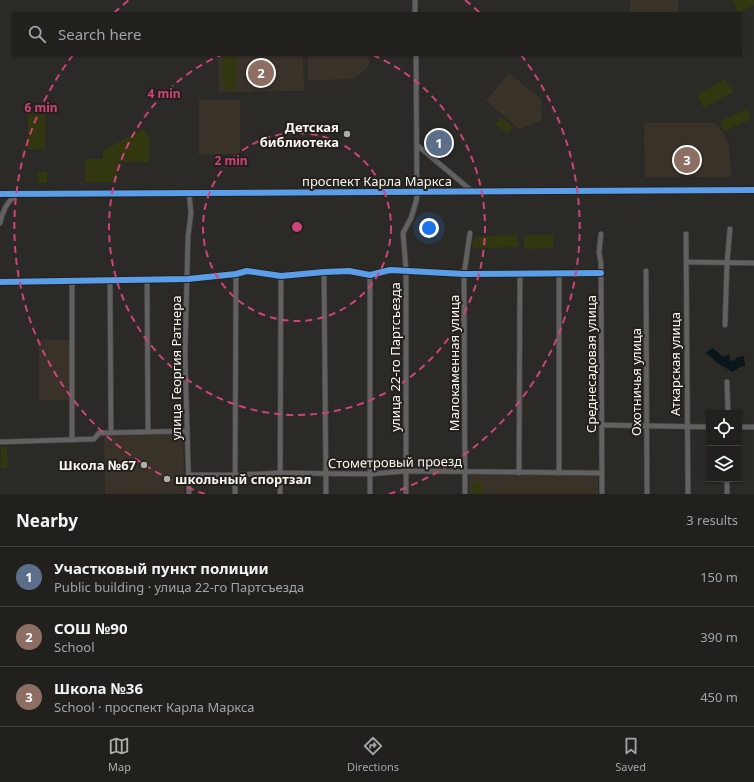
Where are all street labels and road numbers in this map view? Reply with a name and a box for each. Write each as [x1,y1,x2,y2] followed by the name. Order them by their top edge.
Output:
[302,172,452,190] street label: проспект Карла Маркса
[386,282,404,432] street label: улица 22-го Партсъезда
[445,295,463,431] street label: Малокаменная улица
[582,295,600,433] street label: Среднесадовая улица
[167,296,185,440] street label: улица Георгия Ратнера
[666,312,684,416] street label: Аткарская улица
[627,328,645,436] street label: Охотничья улица
[328,452,462,472] street label: Стометровый проезд

